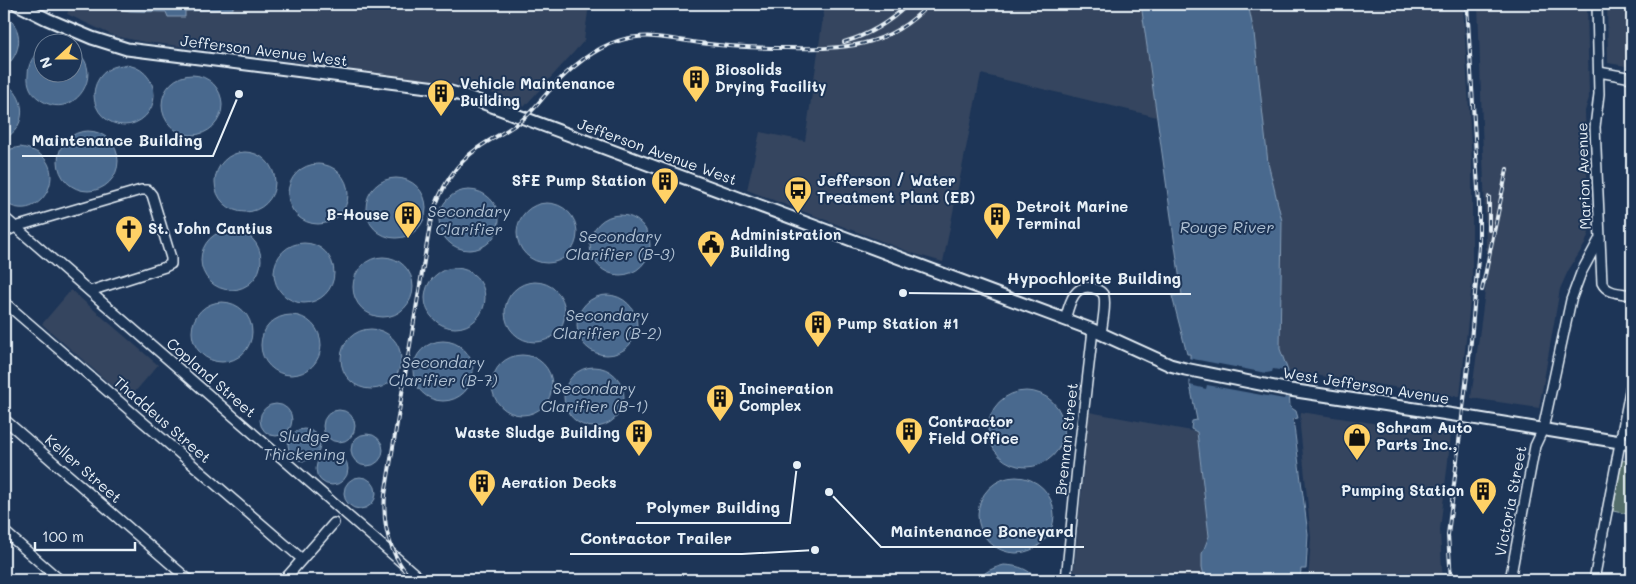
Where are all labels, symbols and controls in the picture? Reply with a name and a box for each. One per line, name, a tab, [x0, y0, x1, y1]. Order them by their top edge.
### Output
street label: Jefferson Avenue West	[179, 30, 349, 70]
north arrow	[32, 32, 82, 82]
text: N	[35, 54, 56, 71]
place label: Biosolids Drying Facility	[715, 59, 827, 96]
building icon: Biosolids Drying Facility	[681, 64, 711, 103]
place label: Vehicle Maintenance Building	[460, 73, 615, 110]
building icon: Vehicle Maintenance Building	[426, 78, 456, 117]
street label: Jefferson Avenue West	[575, 113, 740, 189]
street label: Marion Avenue	[1571, 122, 1595, 230]
callout: Maintenance Building	[22, 125, 213, 156]
text: Maintenance Building	[32, 129, 203, 150]
building icon: SFE Pump Station	[650, 166, 680, 205]
place label: SFE Pump Station	[512, 170, 646, 190]
place label: Jefferson / Water Treatment Plant (EB)	[817, 170, 975, 207]
bus stop icon: Jefferson / Water Treatment Plant (EB)	[783, 175, 813, 214]
place label: Detroit Marine Terminal	[1016, 196, 1128, 233]
building icon: B-House	[393, 200, 423, 239]
water label: Secondary Clarifier	[427, 200, 511, 239]
building icon: Detroit Marine Terminal	[982, 201, 1012, 240]
place label: B-House	[326, 204, 389, 224]
church icon: St. John Cantius	[114, 214, 144, 253]
water label: Rouge River	[1180, 216, 1274, 237]
place label: St. John Cantius	[148, 218, 273, 238]
place label: Administration Building	[730, 224, 841, 261]
water label: Secondary Clarifier (B-3)	[565, 225, 675, 264]
public building icon: Administration Building	[696, 229, 726, 268]
callout: Hypochlorite Building	[997, 263, 1191, 294]
text: Hypochlorite Building	[1007, 267, 1181, 288]
water label: Secondary Clarifier (B-2)	[553, 304, 662, 343]
building icon: Pump Station #1	[803, 309, 833, 348]
place label: Pump Station #1	[837, 313, 959, 333]
street label: Copland Street	[163, 333, 261, 422]
water label: Secondary Clarifier (B-7)	[389, 351, 498, 390]
street label: West Jefferson Avenue	[1281, 362, 1451, 408]
street label: Thaddeus Street	[110, 372, 215, 467]
water label: Secondary Clarifier (B-1)	[540, 377, 648, 416]
place label: Incineration Complex	[739, 378, 833, 415]
street label: Brennan Street	[1050, 382, 1082, 496]
building icon: Incineration Complex	[705, 383, 735, 422]
place label: Contractor Field Office	[928, 411, 1019, 448]
building icon: Contractor Field Office	[894, 416, 924, 455]
place label: Schram Auto Parts Inc.,	[1376, 417, 1472, 454]
building icon: Waste Sludge Building	[624, 418, 654, 457]
place label: Waste Sludge Building	[455, 422, 620, 442]
shop icon: Schram Auto Parts Inc.,	[1342, 422, 1372, 461]
water label: Sludge Thickening	[263, 425, 345, 464]
street label: Keller Street	[41, 429, 126, 507]
street label: Victoria Street	[1489, 444, 1531, 558]
building icon: Aeration Decks	[467, 468, 497, 507]
place label: Aeration Decks	[501, 472, 617, 492]
building icon: Pumping Station	[1468, 476, 1498, 515]
place label: Pumping Station	[1341, 480, 1464, 500]
callout: Polymer Building	[636, 492, 790, 523]
text: Polymer Building	[646, 496, 780, 517]
callout: Maintenance Boneyard	[881, 516, 1084, 547]
scale bar	[35, 519, 135, 551]
text: Maintenance Boneyard	[890, 520, 1074, 541]
callout: Contractor Trailer	[570, 523, 742, 554]
text: 100 m	[42, 526, 84, 546]
text: Contractor Trailer	[580, 527, 732, 548]

